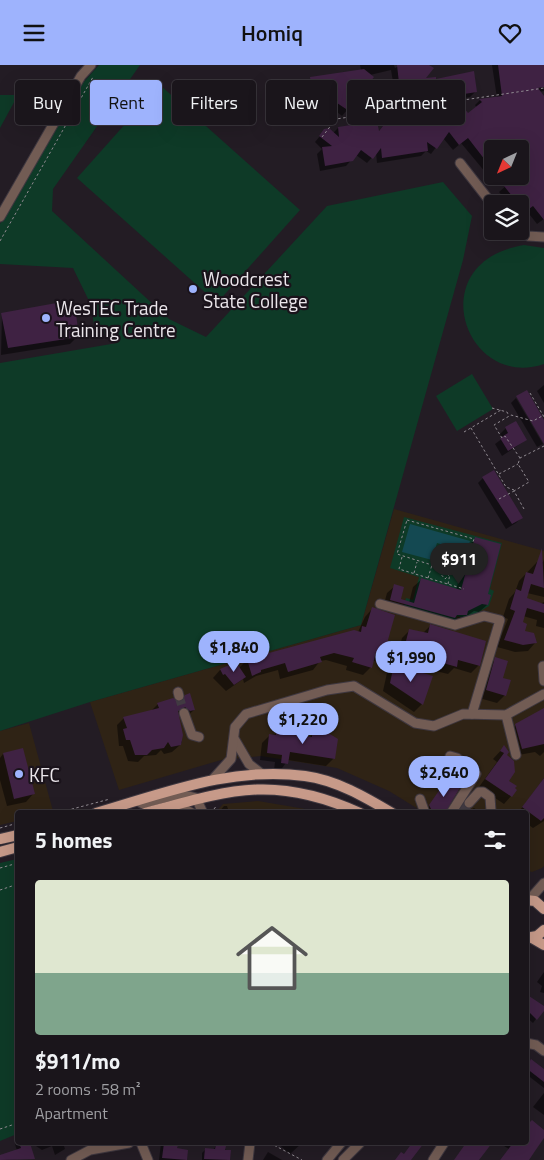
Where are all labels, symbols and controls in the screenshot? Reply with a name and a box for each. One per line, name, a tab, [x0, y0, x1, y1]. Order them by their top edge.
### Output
text: Homiq	[241, 16, 303, 50]
icon: menu	[20, 19, 48, 47]
icon: heart	[496, 19, 524, 47]
chip: Buy	[15, 80, 80, 125]
chip: Rent	[90, 80, 162, 125]
chip: Filters	[172, 80, 256, 125]
chip: New	[266, 80, 337, 125]
chip: Apartment	[347, 80, 465, 125]
north arrow	[484, 140, 529, 185]
map controls	[484, 140, 529, 240]
button: layers	[484, 195, 529, 240]
place label: Woodcrest State College	[203, 264, 308, 315]
marker: Woodcrest State College	[187, 283, 199, 295]
place label: WesTEC Trade Training Centre	[56, 293, 176, 344]
marker: WesTEC Trade Training Centre	[40, 312, 52, 324]
pin: $911	[429, 543, 489, 585]
text: $911	[441, 547, 477, 571]
pin: $1,840	[193, 631, 275, 673]
text: $1,840	[209, 635, 259, 659]
pin: $1,990	[370, 641, 452, 683]
text: $1,990	[386, 645, 436, 669]
pin: $1,220	[262, 703, 344, 745]
text: $1,220	[278, 707, 328, 731]
pin: $2,640	[403, 755, 485, 798]
place label: KFC	[29, 760, 60, 789]
text: $2,640	[419, 760, 469, 784]
marker: KFC	[13, 768, 25, 780]
text: 5 homes	[35, 824, 112, 856]
icon: filters	[481, 826, 509, 854]
icon: home	[227, 913, 317, 1003]
text: $911/mo	[35, 1045, 120, 1077]
text: 2 rooms · 58 m²	[35, 1077, 140, 1101]
text: Apartment	[35, 1101, 108, 1125]

